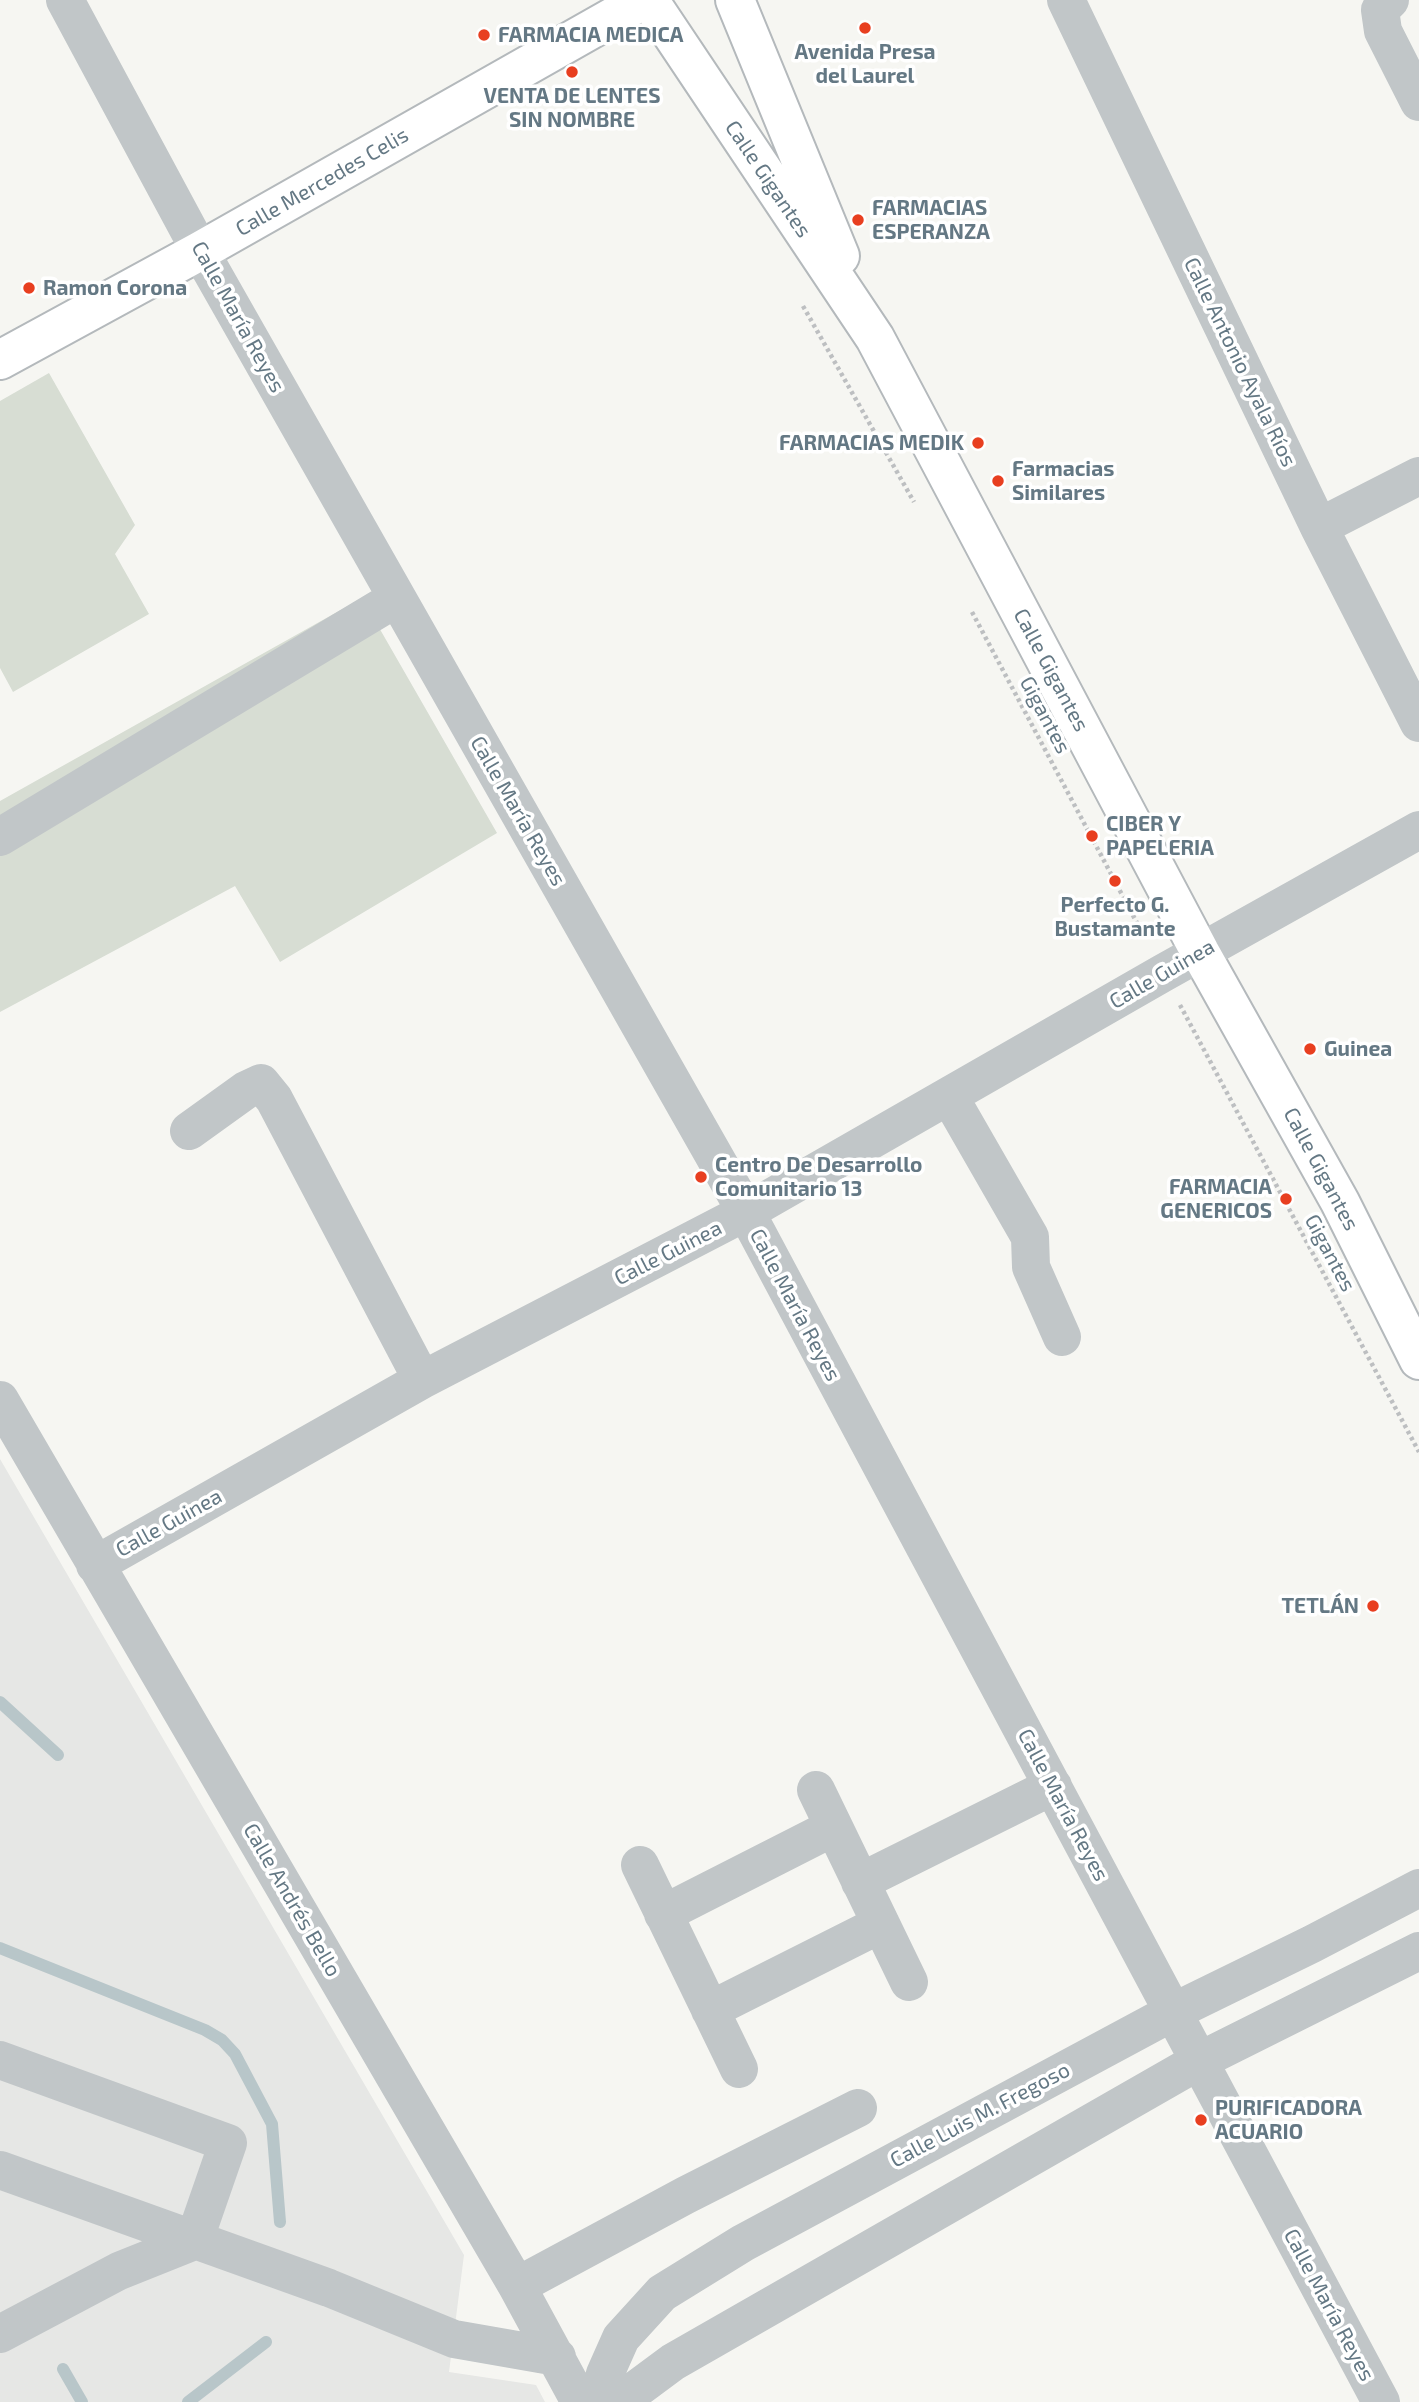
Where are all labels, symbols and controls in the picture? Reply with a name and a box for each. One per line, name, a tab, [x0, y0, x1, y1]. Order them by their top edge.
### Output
marker: Avenida Presa del Laurel	[857, 20, 873, 36]
place label: FARMACIA MEDICA	[498, 22, 683, 48]
marker: FARMACIA MEDICA	[476, 27, 492, 43]
place label: Avenida Presa del Laurel	[794, 39, 936, 89]
marker: VENTA DE LENTES SIN NOMBRE	[564, 64, 580, 80]
place label: VENTA DE LENTES SIN NOMBRE	[483, 83, 661, 133]
street label: Calle Gigantes	[720, 116, 816, 242]
street label: Calle Mercedes Celis	[231, 122, 413, 242]
place label: FARMACIAS ESPERANZA	[872, 195, 990, 245]
marker: FARMACIAS ESPERANZA	[850, 212, 866, 228]
street label: Calle María Reyes	[186, 237, 290, 397]
street label: Calle Antonio Ayala Ríos	[1178, 253, 1302, 471]
place label: Ramon Corona	[43, 275, 187, 301]
marker: Ramon Corona	[21, 280, 37, 296]
place label: FARMACIAS MEDIK	[779, 430, 964, 456]
marker: FARMACIAS MEDIK	[970, 435, 986, 451]
place label: Farmacias Similares	[1012, 456, 1114, 506]
marker: Farmacias Similares	[990, 473, 1006, 489]
street label: Calle Gigantes	[1008, 604, 1094, 736]
street label: Gigantes	[1014, 672, 1076, 758]
street label: Calle María Reyes	[465, 732, 571, 890]
place label: CIBER Y PAPELERIA	[1106, 811, 1214, 861]
marker: CIBER Y PAPELERIA	[1084, 828, 1100, 844]
marker: Perfecto G. Bustamante	[1107, 873, 1123, 889]
place label: Perfecto G. Bustamante	[1054, 892, 1176, 942]
street label: Calle Guinea	[1105, 934, 1219, 1014]
place label: Guinea	[1324, 1036, 1392, 1062]
marker: Guinea	[1302, 1041, 1318, 1057]
street label: Calle Gigantes	[1278, 1103, 1364, 1235]
place label: Centro De Desarrollo Comunitario 13	[715, 1152, 922, 1202]
marker: Centro De Desarrollo Comunitario 13	[693, 1169, 709, 1185]
place label: FARMACIA GENERICOS	[1160, 1174, 1272, 1224]
marker: FARMACIA GENERICOS	[1278, 1191, 1294, 1207]
street label: Gigantes	[1299, 1210, 1361, 1296]
street label: Calle Guinea	[610, 1215, 726, 1291]
street label: Calle María Reyes	[744, 1225, 846, 1385]
street label: Calle Guinea	[112, 1484, 226, 1562]
place label: TETLÁN	[1281, 1593, 1359, 1619]
marker: TETLÁN	[1365, 1598, 1381, 1614]
street label: Calle María Reyes	[1012, 1725, 1114, 1885]
street label: Calle Andrés Bello	[238, 1819, 346, 1981]
street label: Calle Luis M. Fregoso	[886, 2057, 1074, 2173]
place label: PURIFICADORA ACUARIO	[1215, 2095, 1362, 2145]
marker: PURIFICADORA ACUARIO	[1193, 2112, 1209, 2128]
street label: Calle María Reyes	[1278, 2225, 1380, 2385]

